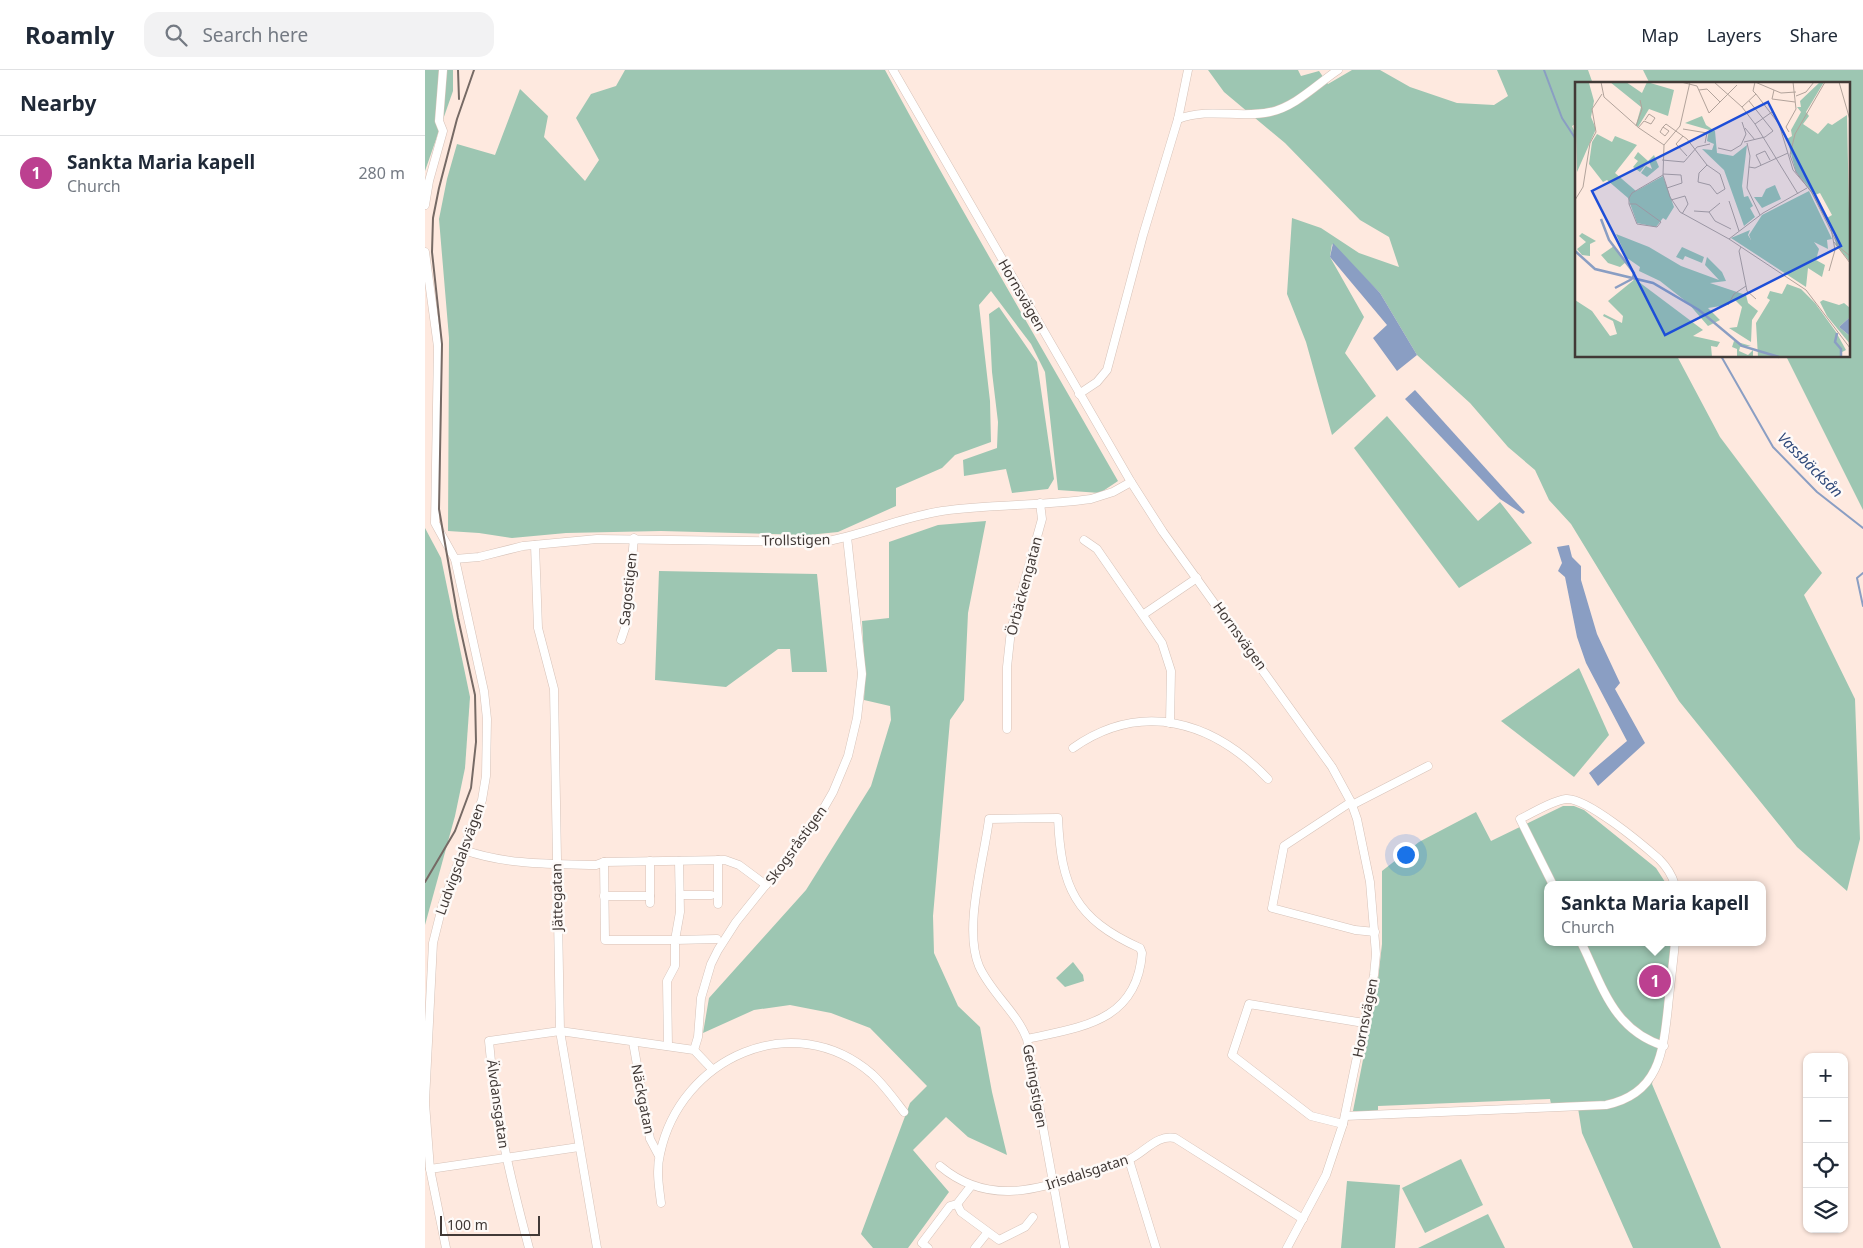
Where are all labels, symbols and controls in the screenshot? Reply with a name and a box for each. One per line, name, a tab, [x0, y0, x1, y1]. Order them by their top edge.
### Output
search box	[144, 12, 494, 57]
text: Roamly	[25, 18, 114, 51]
icon: search	[162, 21, 190, 49]
text: Search here	[202, 22, 308, 48]
text: Map	[1641, 23, 1679, 47]
text: Layers	[1707, 23, 1762, 47]
text: Share	[1790, 23, 1838, 47]
inset map	[1575, 82, 1851, 358]
text: Nearby	[20, 89, 96, 117]
text: Sankta Maria kapell	[67, 149, 255, 175]
text: 1	[31, 162, 41, 184]
text: 280 m	[358, 162, 405, 184]
text: Church	[67, 175, 121, 197]
street label: Hornsvägen	[994, 255, 1051, 334]
water label: Vassbäcksån	[1774, 427, 1848, 501]
street label: Trollstigen	[761, 529, 831, 550]
street label: Örbäckengatan	[1001, 534, 1046, 638]
street label: Sagostigen	[614, 552, 641, 626]
street label: Hornsvägen	[1209, 598, 1272, 674]
street label: Ludvigsdalsvägen	[431, 800, 489, 917]
street label: Skogsråstigen	[761, 802, 831, 888]
your location	[1393, 842, 1419, 868]
street label: Jättegatan	[546, 863, 567, 933]
popup	[1544, 881, 1766, 946]
text: Sankta Maria kapell	[1561, 890, 1749, 916]
text: Church	[1561, 916, 1615, 938]
pin: 1	[1639, 962, 1671, 1000]
street label: Hornsvägen	[1348, 977, 1381, 1059]
street label: Getingstigen	[1019, 1043, 1052, 1129]
map controls	[1803, 1053, 1848, 1233]
button: +	[1803, 1053, 1848, 1098]
street label: Älvdansgatan	[483, 1058, 514, 1150]
street label: Näckgatan	[627, 1062, 660, 1135]
button: −	[1803, 1098, 1848, 1143]
button: locate	[1803, 1143, 1848, 1188]
street label: Irisdalsgatan	[1043, 1149, 1131, 1194]
button: layers	[1803, 1188, 1848, 1233]
scale bar	[440, 1213, 540, 1236]
text: 100 m	[447, 1215, 488, 1234]

